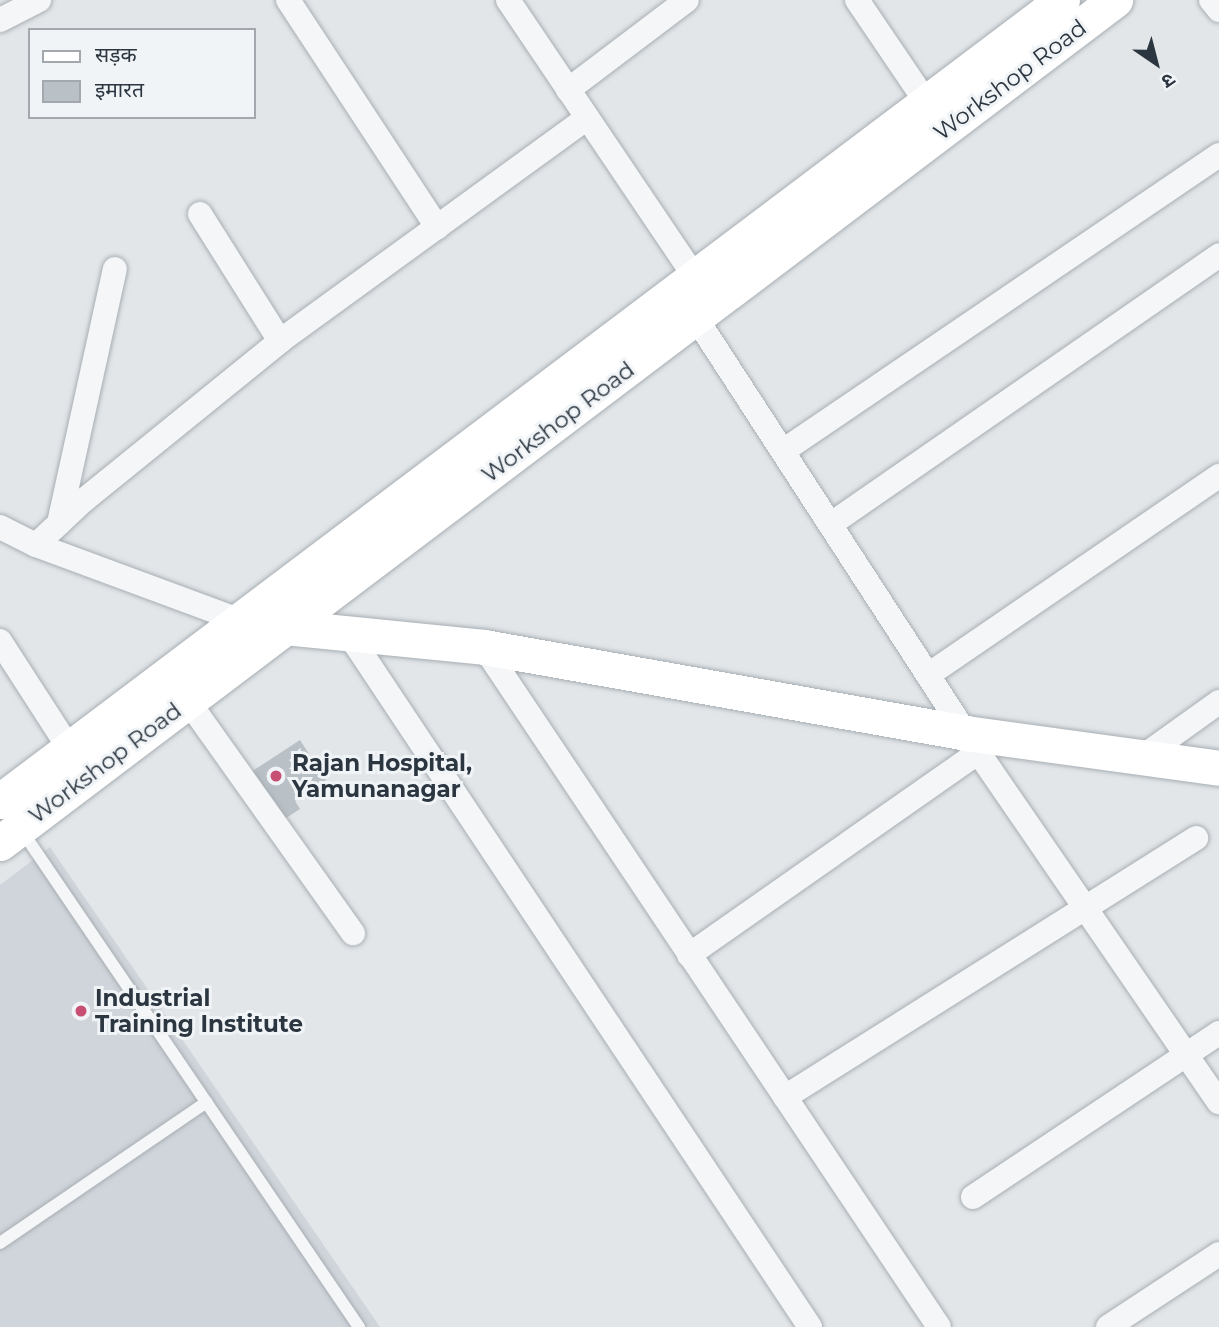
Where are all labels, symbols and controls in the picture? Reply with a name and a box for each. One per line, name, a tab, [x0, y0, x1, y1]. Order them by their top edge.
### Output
street label: Workshop Road	[928, 14, 1092, 146]
legend	[28, 28, 256, 119]
north arrow	[1121, 28, 1191, 98]
text: सड़क	[95, 42, 137, 67]
text: उ	[1157, 68, 1179, 93]
text: इमारत	[95, 77, 144, 102]
street label: Workshop Road	[476, 356, 640, 488]
street label: Workshop Road	[23, 697, 187, 829]
place label: Rajan Hospital, Yamunanagar	[292, 749, 472, 803]
marker: Rajan Hospital, Yamunanagar	[266, 766, 286, 786]
place label: Industrial Training Institute	[95, 984, 303, 1038]
marker: Industrial Training Institute	[73, 1003, 89, 1019]

